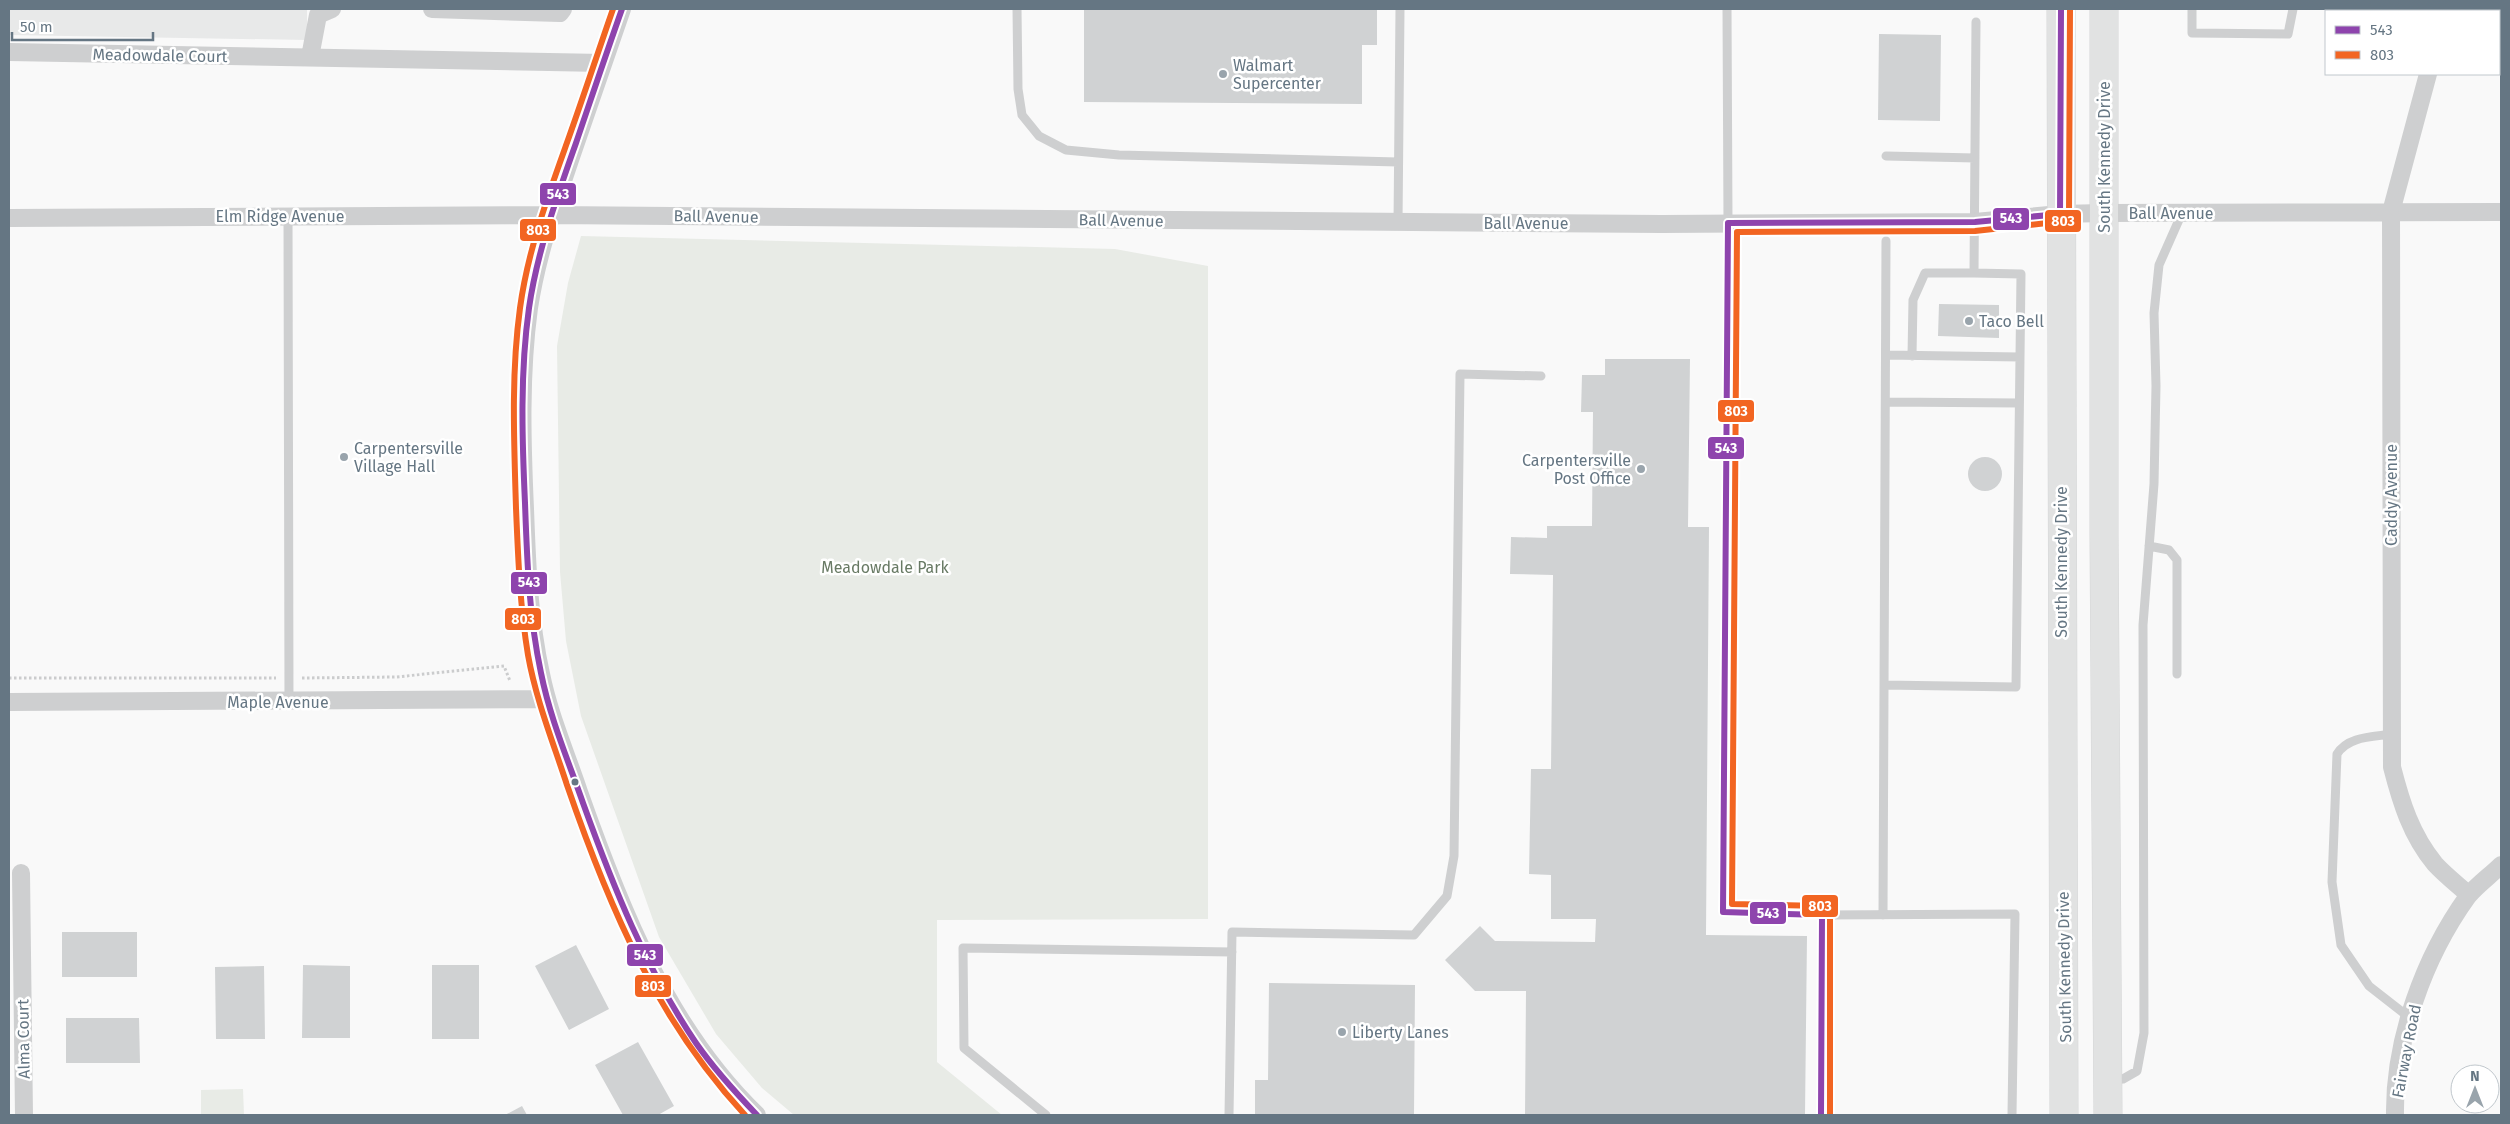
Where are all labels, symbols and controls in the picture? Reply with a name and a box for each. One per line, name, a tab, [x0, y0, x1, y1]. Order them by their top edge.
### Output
scale bar	[12, 10, 154, 42]
legend	[2325, 10, 2500, 75]
text: 50 m	[20, 18, 53, 36]
text: 543	[2370, 21, 2393, 39]
street label: Meadowdale Court	[92, 45, 228, 66]
text: 803	[2370, 46, 2394, 64]
place label: Walmart Supercenter	[1233, 56, 1322, 93]
marker: Walmart Supercenter	[1217, 68, 1229, 80]
street label: South Kennedy Drive	[2095, 81, 2114, 233]
line badge: 543	[539, 182, 577, 206]
text: 543	[547, 186, 569, 203]
street label: Ball Avenue	[2129, 204, 2214, 223]
street label: Ball Avenue	[673, 206, 759, 227]
street label: Elm Ridge Avenue	[216, 207, 344, 226]
line badge: 543	[1992, 207, 2030, 231]
line badge: 803	[2044, 209, 2082, 233]
street label: Ball Avenue	[1078, 210, 1164, 231]
text: 543	[2000, 210, 2022, 227]
text: 803	[2051, 213, 2075, 230]
street label: Ball Avenue	[1484, 214, 1569, 233]
line badge: 803	[519, 218, 557, 242]
text: 803	[526, 222, 550, 239]
place label: Taco Bell	[1979, 312, 2044, 331]
marker: Taco Bell	[1963, 315, 1975, 327]
line badge: 803	[1717, 399, 1755, 423]
text: 803	[1724, 403, 1748, 420]
line badge: 543	[1707, 436, 1745, 460]
place label: Carpentersville Village Hall	[354, 439, 463, 476]
text: 543	[1715, 440, 1737, 457]
street label: Caddy Avenue	[2382, 444, 2401, 546]
marker: Carpentersville Village Hall	[338, 451, 350, 463]
place label: Carpentersville Post Office	[1522, 451, 1631, 488]
marker: Carpentersville Post Office	[1635, 463, 1647, 475]
street label: South Kennedy Drive	[2052, 486, 2071, 638]
park label: Meadowdale Park	[821, 558, 949, 577]
line badge: 543	[510, 571, 548, 595]
text: 543	[518, 574, 540, 591]
line badge: 803	[504, 607, 542, 631]
text: 803	[511, 611, 535, 628]
street label: Maple Avenue	[227, 693, 329, 712]
unlabelled marker	[570, 777, 580, 787]
street label: South Kennedy Drive	[2054, 891, 2075, 1043]
line badge: 803	[1801, 894, 1839, 918]
text: 803	[1808, 898, 1832, 915]
line badge: 543	[1749, 901, 1787, 925]
text: 543	[1757, 905, 1779, 922]
line badge: 543	[626, 943, 664, 967]
text: 543	[634, 947, 656, 964]
line badge: 803	[634, 974, 672, 998]
text: 803	[641, 978, 665, 995]
street label: Alma Court	[13, 999, 34, 1079]
street label: Fairway Road	[2388, 1003, 2425, 1100]
place label: Liberty Lanes	[1352, 1023, 1449, 1042]
marker: Liberty Lanes	[1336, 1026, 1348, 1038]
north arrow	[2450, 1064, 2500, 1114]
text: N	[2470, 1068, 2480, 1085]

